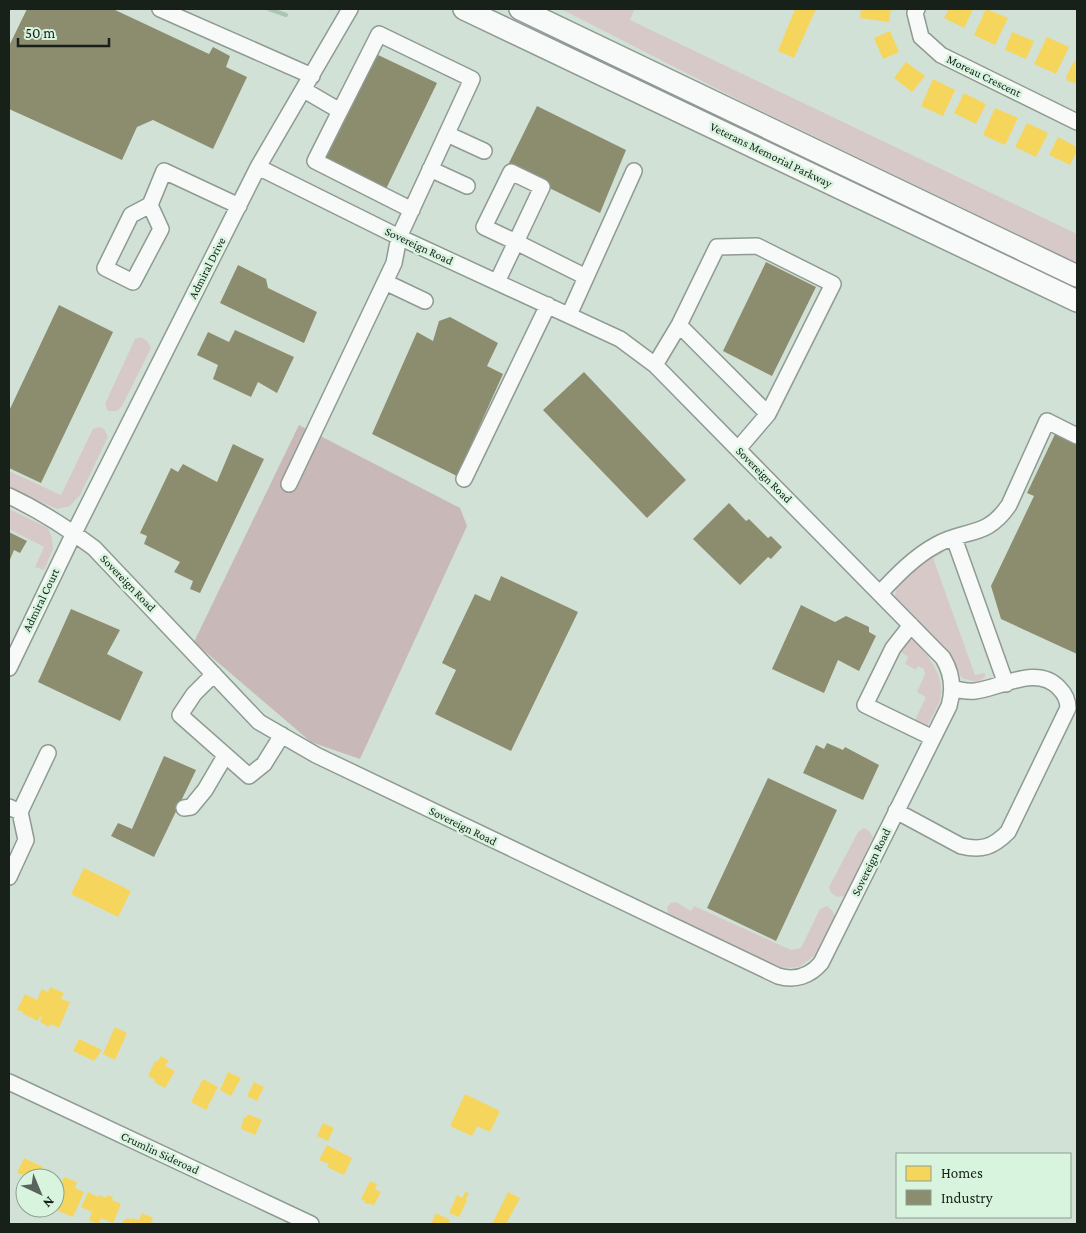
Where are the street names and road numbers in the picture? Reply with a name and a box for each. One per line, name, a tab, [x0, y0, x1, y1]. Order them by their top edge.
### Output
street label: Moreau Crescent	[945, 52, 1024, 101]
street label: Veterans Memorial Parkway	[708, 119, 835, 191]
street label: Sovereign Road	[383, 224, 456, 268]
street label: Admiral Drive	[186, 235, 228, 301]
street label: Sovereign Road	[733, 444, 795, 506]
street label: Sovereign Road	[97, 552, 159, 615]
street label: Admiral Court	[20, 565, 63, 634]
street label: Sovereign Road	[427, 804, 500, 849]
street label: Sovereign Road	[849, 825, 894, 898]
street label: Crumlin Sideroad	[119, 1129, 202, 1177]

